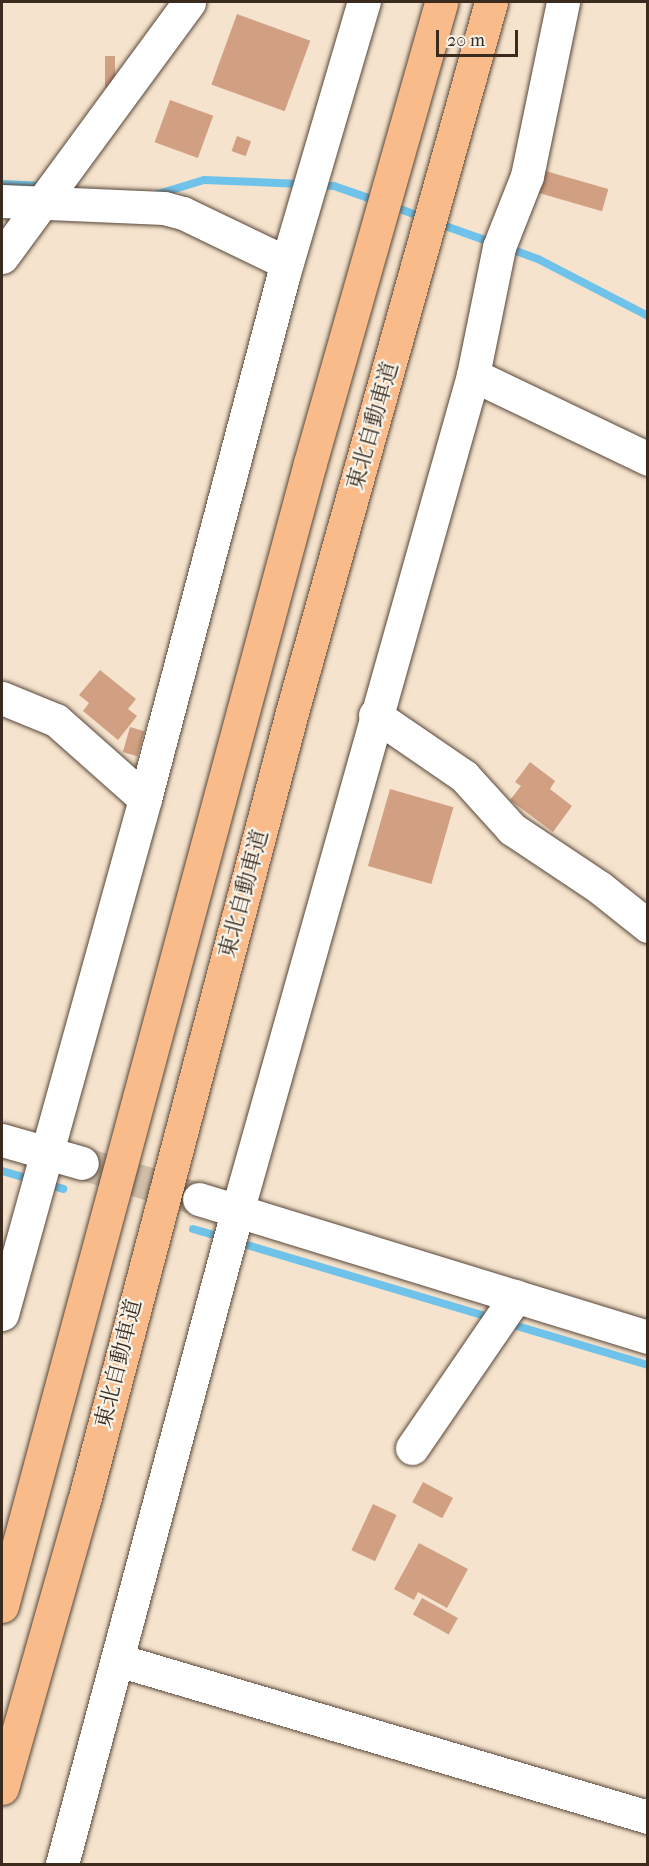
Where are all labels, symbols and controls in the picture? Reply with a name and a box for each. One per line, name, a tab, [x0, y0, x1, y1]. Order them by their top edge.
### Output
scale bar	[439, 18, 522, 56]
text: 20 m	[447, 30, 485, 51]
street label: 東北自動車道	[342, 359, 404, 493]
street label: 東北自動車道	[214, 827, 274, 961]
street label: 東北自動車道	[90, 1297, 148, 1431]

